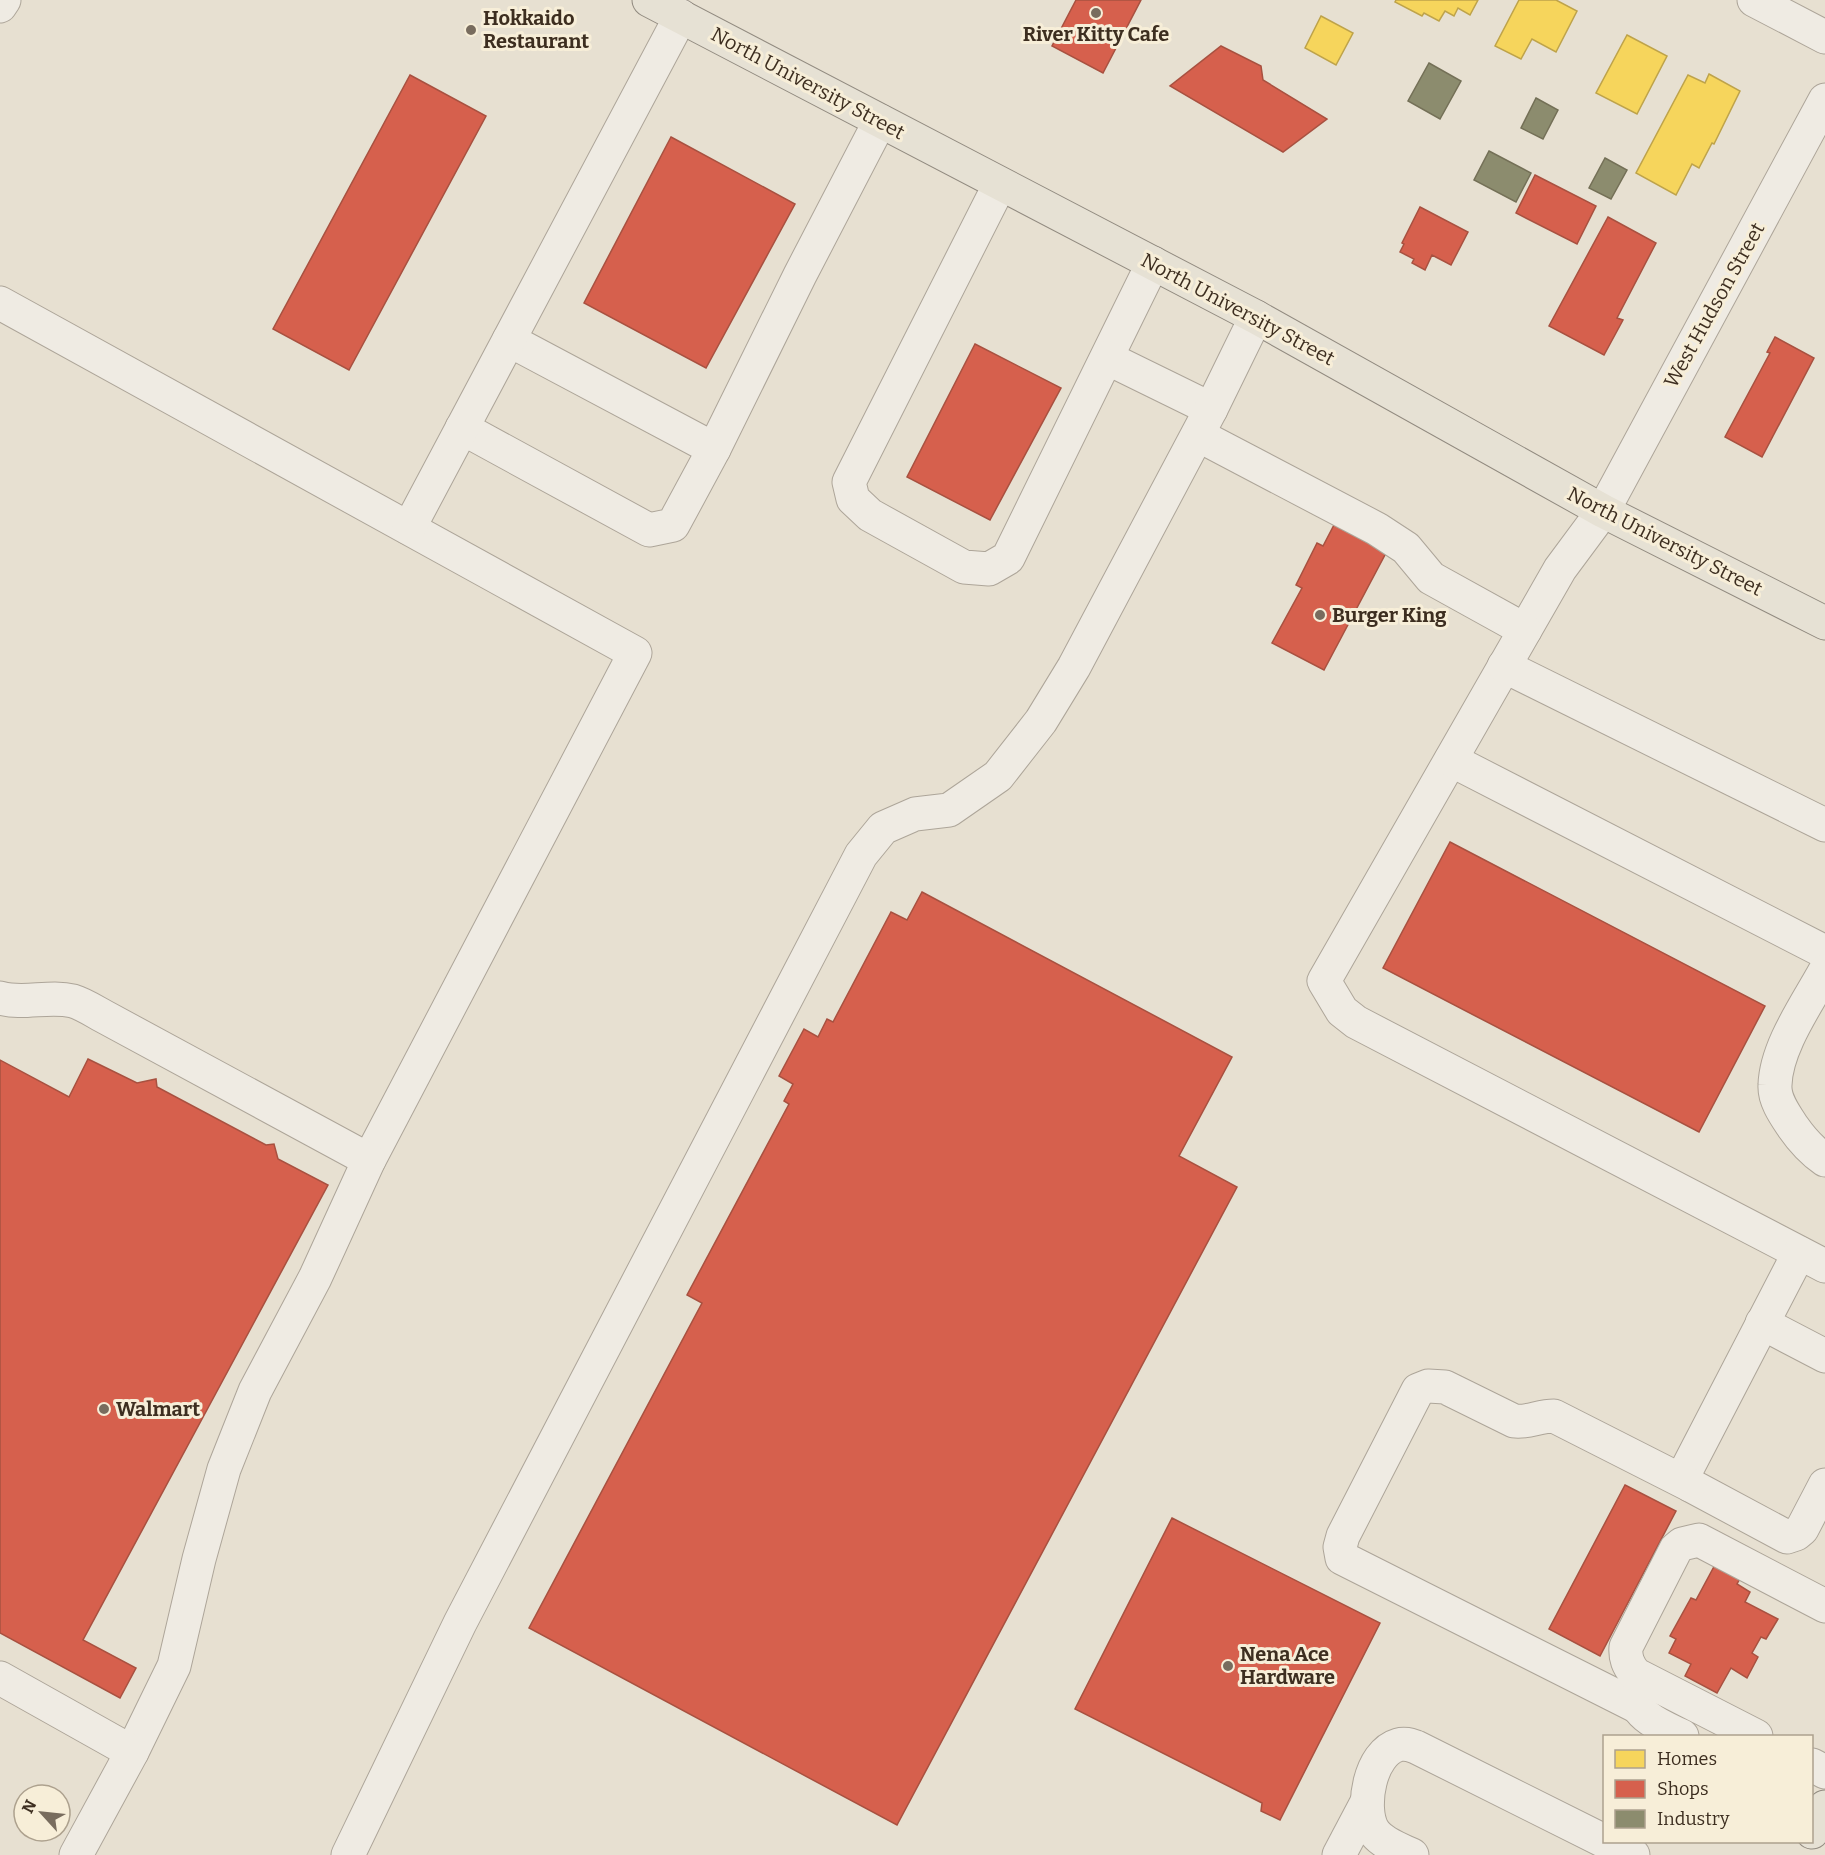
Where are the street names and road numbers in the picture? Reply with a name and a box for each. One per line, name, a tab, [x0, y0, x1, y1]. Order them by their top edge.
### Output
street label: North University Street	[707, 22, 909, 144]
street label: West Hudson Street	[1659, 218, 1769, 392]
street label: North University Street	[1137, 248, 1339, 370]
street label: North University Street	[1563, 481, 1767, 601]

